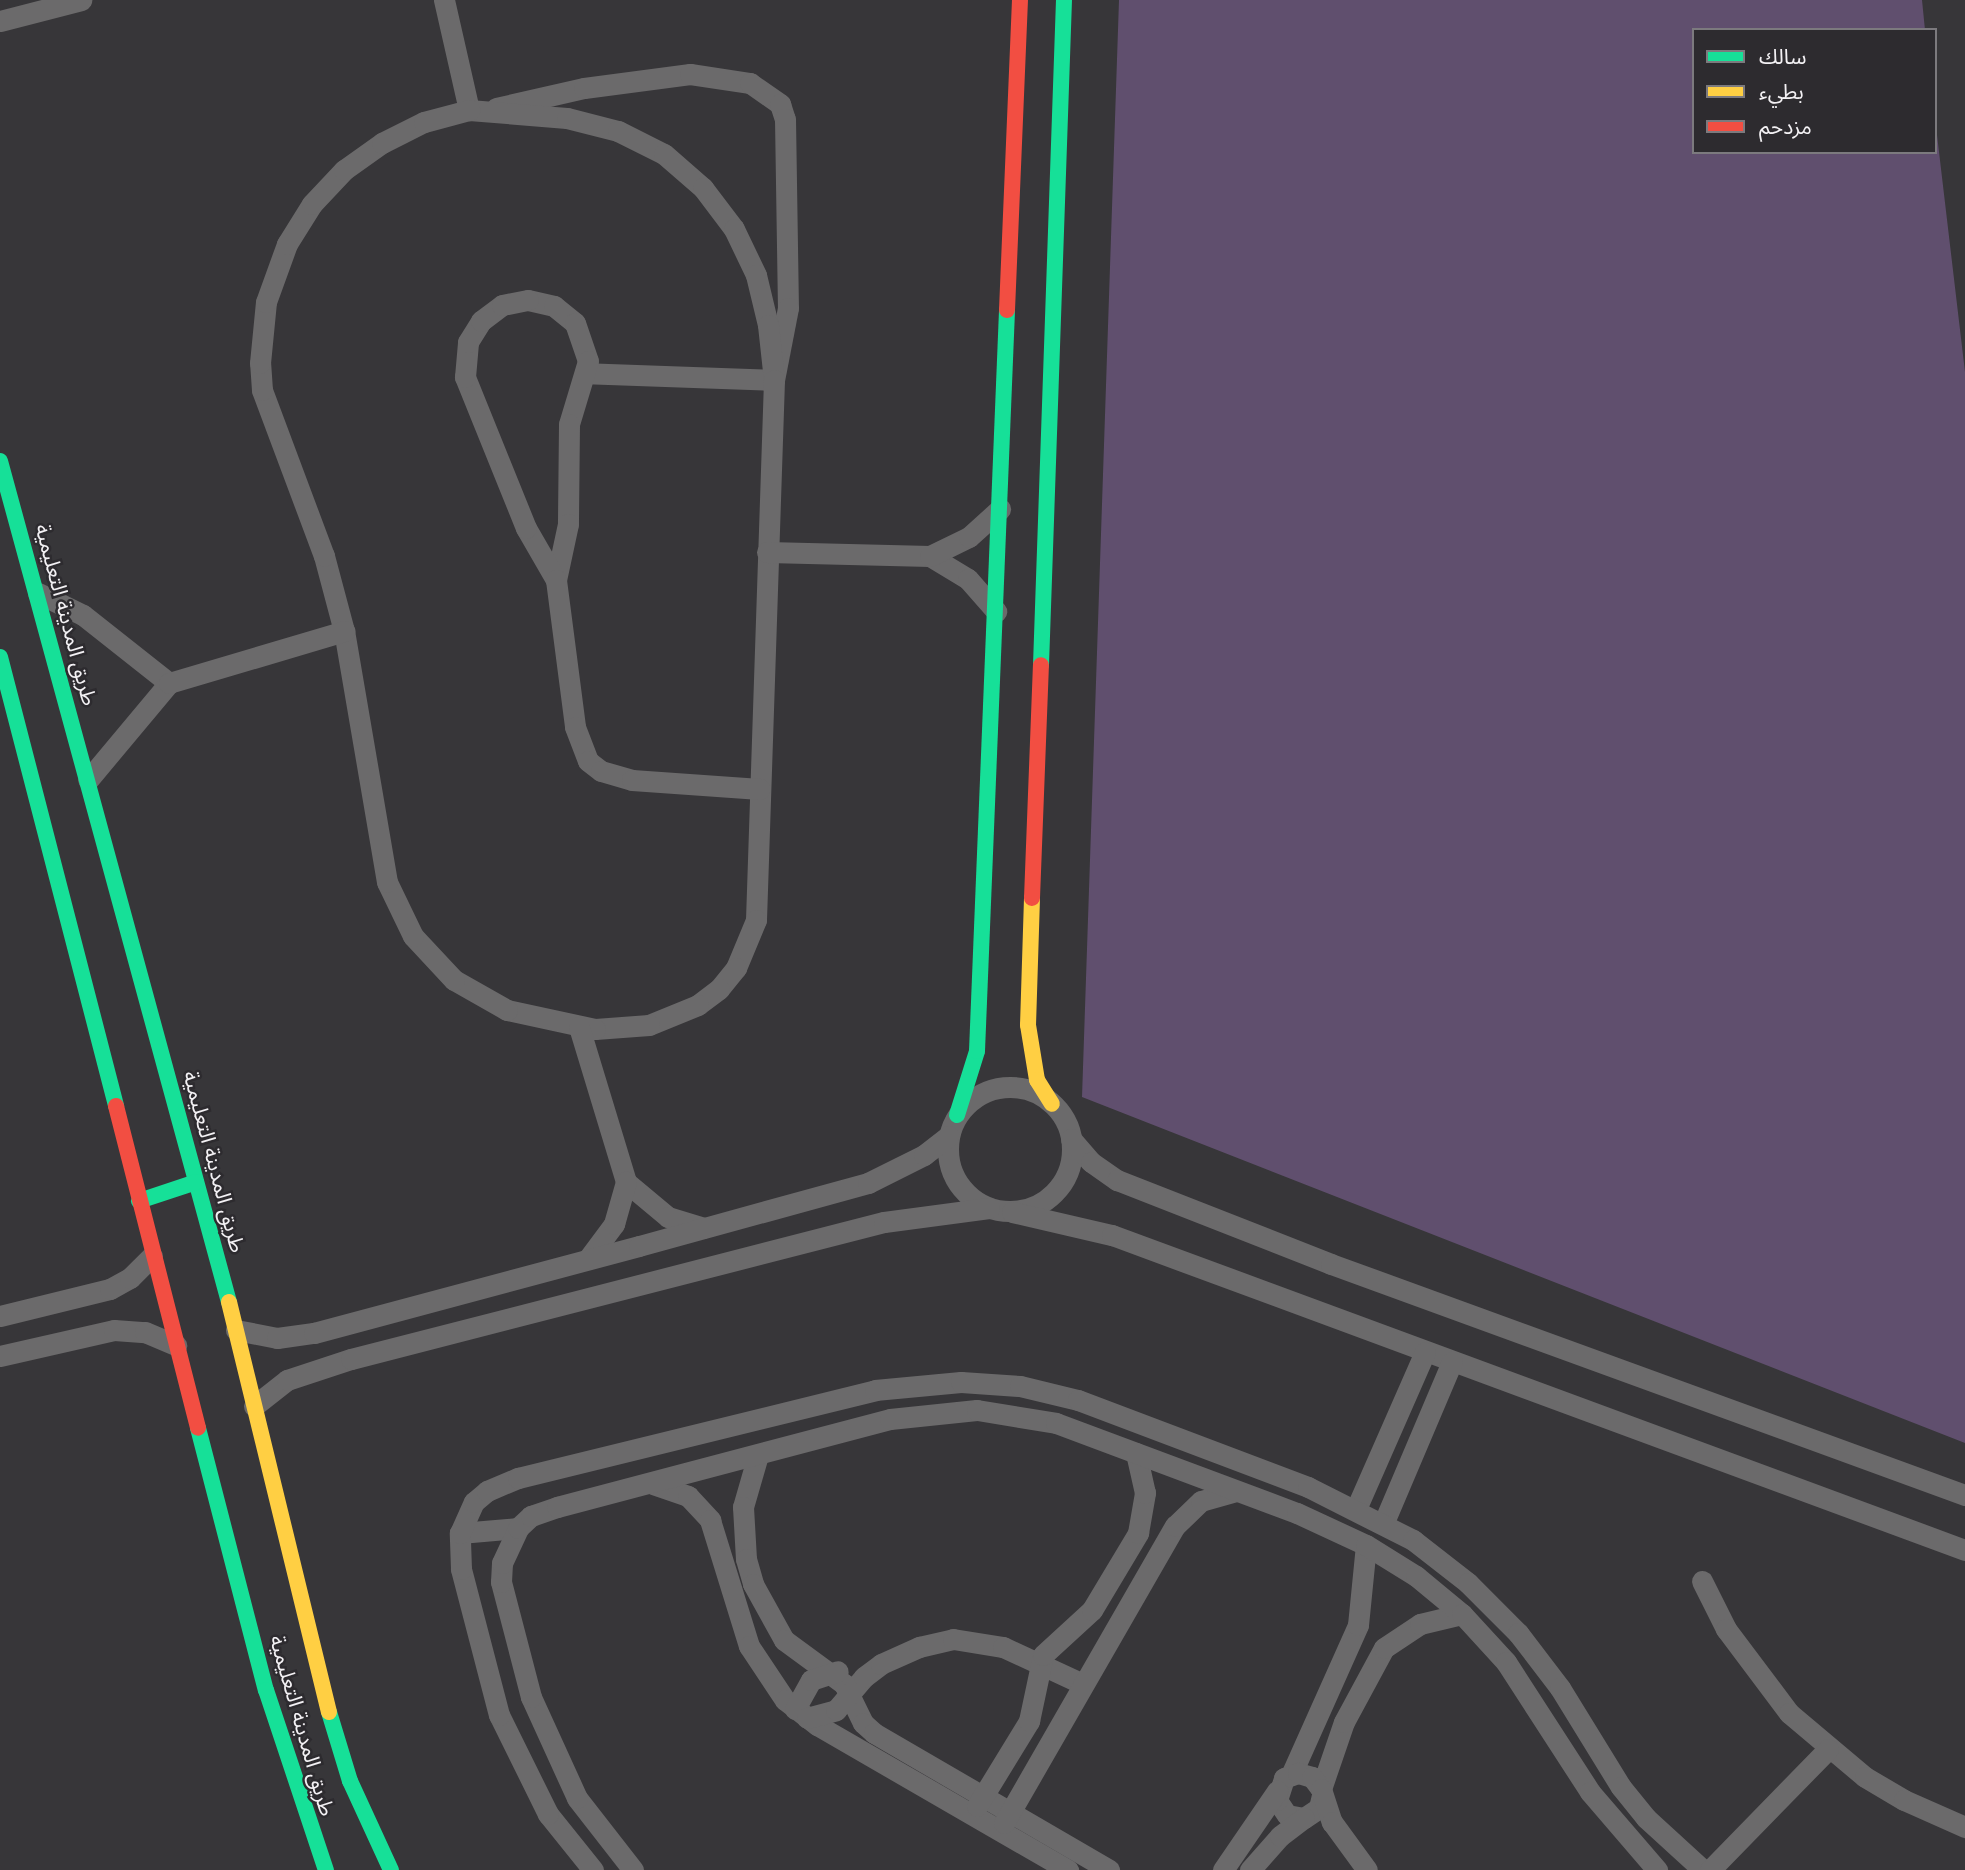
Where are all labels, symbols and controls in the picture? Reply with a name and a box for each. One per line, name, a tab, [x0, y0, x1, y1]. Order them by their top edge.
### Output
legend	[1692, 28, 1937, 154]
text: سالك	[1759, 45, 1806, 70]
text: بطيء	[1759, 80, 1804, 105]
text: مزدحم	[1759, 115, 1812, 140]
street label: طريق المدينة التعليمية	[29, 521, 101, 709]
street label: طريق المدينة التعليمية	[177, 1068, 249, 1256]
street label: طريق المدينة التعليمية	[263, 1633, 339, 1819]

